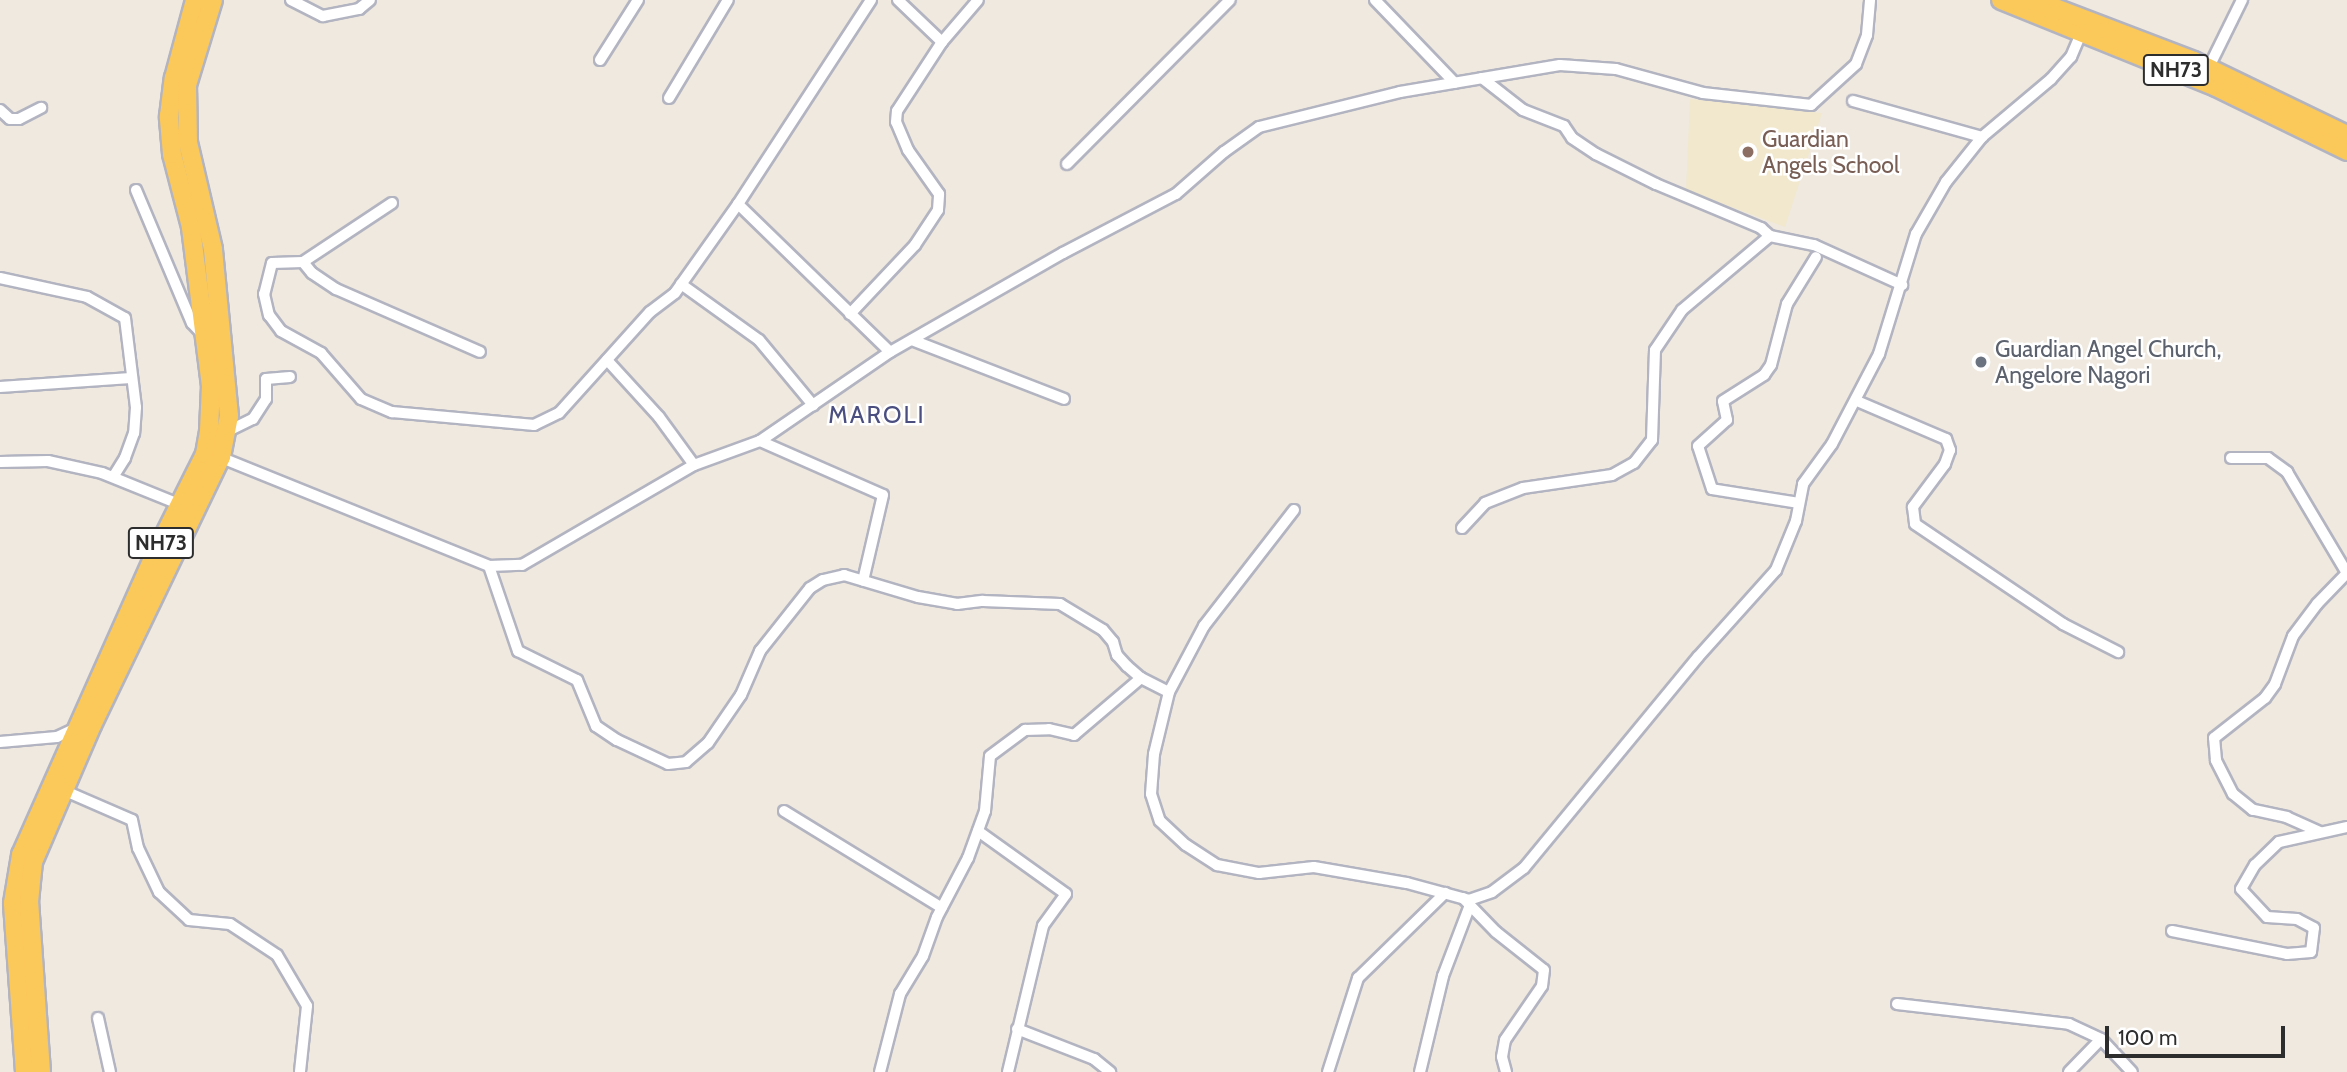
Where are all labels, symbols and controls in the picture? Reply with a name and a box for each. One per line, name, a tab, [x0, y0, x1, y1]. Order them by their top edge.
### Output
road number: NH73	[2143, 52, 2209, 88]
place label: Guardian Angels School	[1762, 125, 1899, 179]
marker: Guardian Angels School	[1740, 144, 1756, 160]
place label: Guardian Angel Church, Angelore Nagori	[1995, 335, 2221, 389]
marker: Guardian Angel Church, Angelore Nagori	[1973, 354, 1989, 370]
district label: MAROLI	[829, 401, 925, 429]
road number: NH73	[128, 526, 194, 560]
scale bar	[2109, 1012, 2289, 1056]
text: 100 m	[2118, 1025, 2177, 1050]

